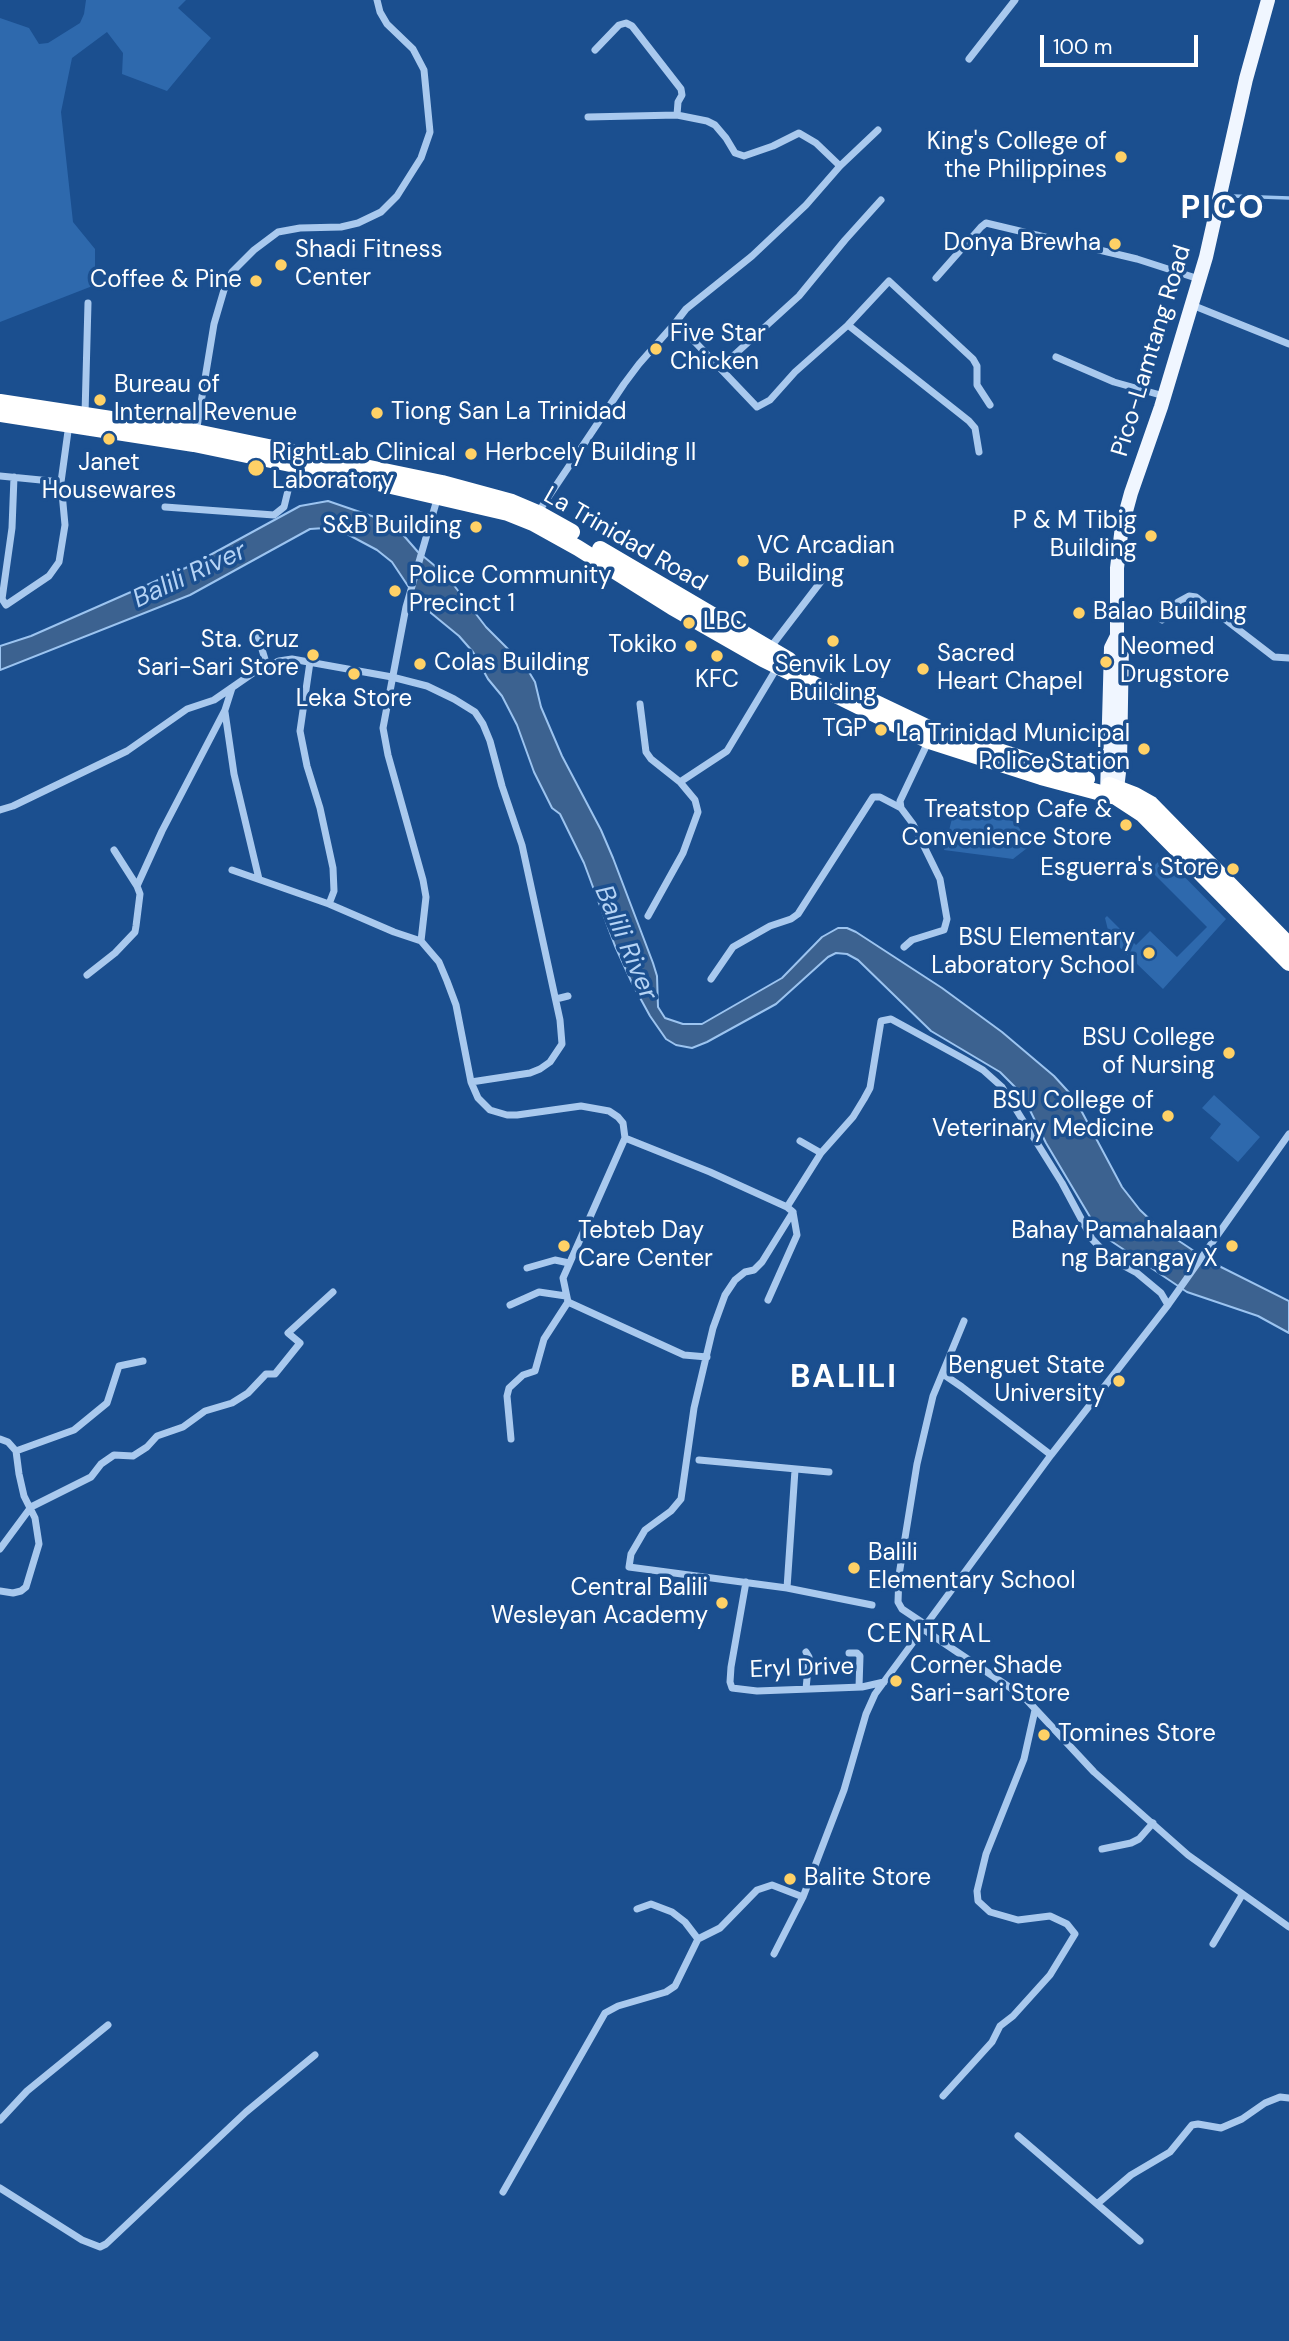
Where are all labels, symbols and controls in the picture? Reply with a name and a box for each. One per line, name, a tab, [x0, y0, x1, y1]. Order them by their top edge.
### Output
scale bar	[1044, 21, 1202, 65]
text: 100 m	[1053, 33, 1113, 61]
place label: King's College of the Philippines	[927, 129, 1107, 185]
marker: King's College of the Philippines	[1113, 149, 1129, 165]
district label: PICO	[1181, 191, 1265, 229]
place label: Donya Brewha	[944, 230, 1101, 258]
marker: Donya Brewha	[1107, 236, 1123, 252]
place label: Shadi Fitness Center	[295, 237, 442, 293]
street label: Pico-Lamtang Road	[1106, 242, 1198, 460]
marker: Shadi Fitness Center	[273, 257, 289, 273]
place label: Coffee & Pine	[90, 267, 242, 295]
marker: Coffee & Pine	[248, 273, 264, 289]
place label: Five Star Chicken	[670, 321, 766, 377]
marker: Five Star Chicken	[648, 341, 664, 357]
place label: Bureau of Internal Revenue	[114, 372, 297, 428]
marker: Bureau of Internal Revenue	[92, 392, 108, 408]
place label: Tiong San La Trinidad	[391, 399, 627, 427]
marker: Tiong San La Trinidad	[369, 405, 385, 421]
marker: Janet Housewares	[101, 431, 117, 447]
place label: RightLab Clinical Laboratory	[272, 440, 456, 496]
place label: Herbcely Building II	[485, 440, 696, 468]
marker: Herbcely Building II	[463, 446, 479, 462]
place label: Janet Housewares	[42, 450, 176, 506]
marker: RightLab Clinical Laboratory	[246, 458, 266, 478]
street label: La Trinidad Road	[538, 482, 712, 598]
place label: P & M Tibig Building	[1013, 508, 1137, 564]
place label: S&B Building	[322, 513, 462, 541]
marker: S&B Building	[468, 519, 484, 535]
marker: P & M Tibig Building	[1143, 528, 1159, 544]
place label: VC Arcadian Building	[757, 533, 895, 589]
water label: Balili River	[128, 536, 252, 616]
marker: VC Arcadian Building	[735, 553, 751, 569]
place label: Police Community Precinct 1	[409, 563, 612, 619]
marker: Police Community Precinct 1	[387, 583, 403, 599]
place label: Balao Building	[1093, 599, 1247, 627]
marker: Balao Building	[1071, 605, 1087, 621]
place label: LBC	[703, 609, 747, 637]
marker: LBC	[681, 615, 697, 631]
place label: Sta. Cruz Sari-Sari Store	[137, 627, 299, 683]
place label: Tokiko	[608, 632, 677, 660]
marker: Senvik Loy Building	[825, 633, 841, 649]
place label: Neomed Drugstore	[1120, 634, 1229, 690]
marker: Tokiko	[683, 638, 699, 654]
place label: Sacred Heart Chapel	[937, 641, 1083, 697]
marker: Sta. Cruz Sari-Sari Store	[305, 647, 321, 663]
marker: KFC	[709, 648, 725, 664]
place label: Colas Building	[434, 650, 590, 678]
place label: Senvik Loy Building	[775, 652, 891, 708]
marker: Neomed Drugstore	[1098, 654, 1114, 670]
marker: Colas Building	[412, 656, 428, 672]
marker: Sacred Heart Chapel	[915, 661, 931, 677]
marker: Leka Store	[346, 666, 362, 682]
place label: KFC	[695, 667, 739, 695]
place label: Leka Store	[296, 686, 412, 714]
place label: TGP	[822, 716, 867, 744]
place label: La Trinidad Municipal Police Station	[896, 721, 1130, 777]
marker: TGP	[873, 722, 889, 738]
marker: La Trinidad Municipal Police Station	[1136, 741, 1152, 757]
place label: Treatstop Cafe & Convenience Store	[901, 797, 1112, 853]
marker: Treatstop Cafe & Convenience Store	[1118, 817, 1134, 833]
place label: Esguerra's Store	[1040, 855, 1219, 883]
marker: Esguerra's Store	[1225, 861, 1241, 877]
water label: Balili River	[587, 881, 663, 1005]
place label: BSU Elementary Laboratory School	[931, 925, 1135, 981]
marker: BSU Elementary Laboratory School	[1141, 945, 1157, 961]
place label: BSU College of Nursing	[1082, 1025, 1215, 1081]
marker: BSU College of Nursing	[1221, 1045, 1237, 1061]
place label: BSU College of Veterinary Medicine	[932, 1088, 1154, 1144]
marker: BSU College of Veterinary Medicine	[1160, 1108, 1176, 1124]
place label: Tebteb Day Care Center	[578, 1218, 713, 1274]
place label: Bahay Pamahalaan ng Barangay X	[1011, 1218, 1218, 1274]
marker: Tebteb Day Care Center	[556, 1238, 572, 1254]
marker: Bahay Pamahalaan ng Barangay X	[1224, 1238, 1240, 1254]
place label: Benguet State University	[948, 1353, 1105, 1409]
district label: BALILI	[791, 1360, 897, 1398]
marker: Benguet State University	[1111, 1373, 1127, 1389]
place label: Balili Elementary School	[868, 1540, 1076, 1596]
marker: Balili Elementary School	[846, 1560, 862, 1576]
place label: Central Balili Wesleyan Academy	[491, 1575, 708, 1631]
marker: Central Balili Wesleyan Academy	[714, 1595, 730, 1611]
district label: CENTRAL	[868, 1619, 992, 1651]
street label: Eryl Drive	[749, 1653, 855, 1685]
place label: Corner Shade Sari-sari Store	[910, 1653, 1070, 1709]
marker: Corner Shade Sari-sari Store	[888, 1673, 904, 1689]
place label: Tomines Store	[1058, 1721, 1216, 1749]
marker: Tomines Store	[1036, 1727, 1052, 1743]
place label: Balite Store	[804, 1865, 931, 1893]
marker: Balite Store	[782, 1871, 798, 1887]

